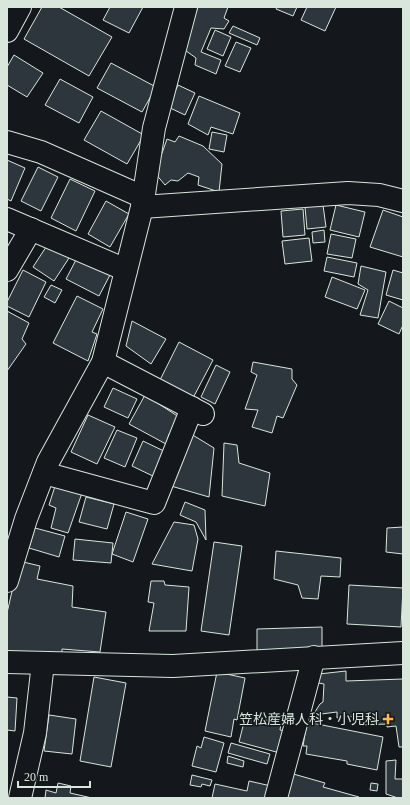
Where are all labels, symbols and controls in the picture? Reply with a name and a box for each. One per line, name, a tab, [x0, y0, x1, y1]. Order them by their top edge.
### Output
place label: 笠松産婦人科・小児科	[239, 712, 379, 727]
marker: 笠松産婦人科・小児科	[382, 713, 394, 725]
scale bar	[18, 763, 90, 789]
text: 20 m	[24, 770, 49, 784]

